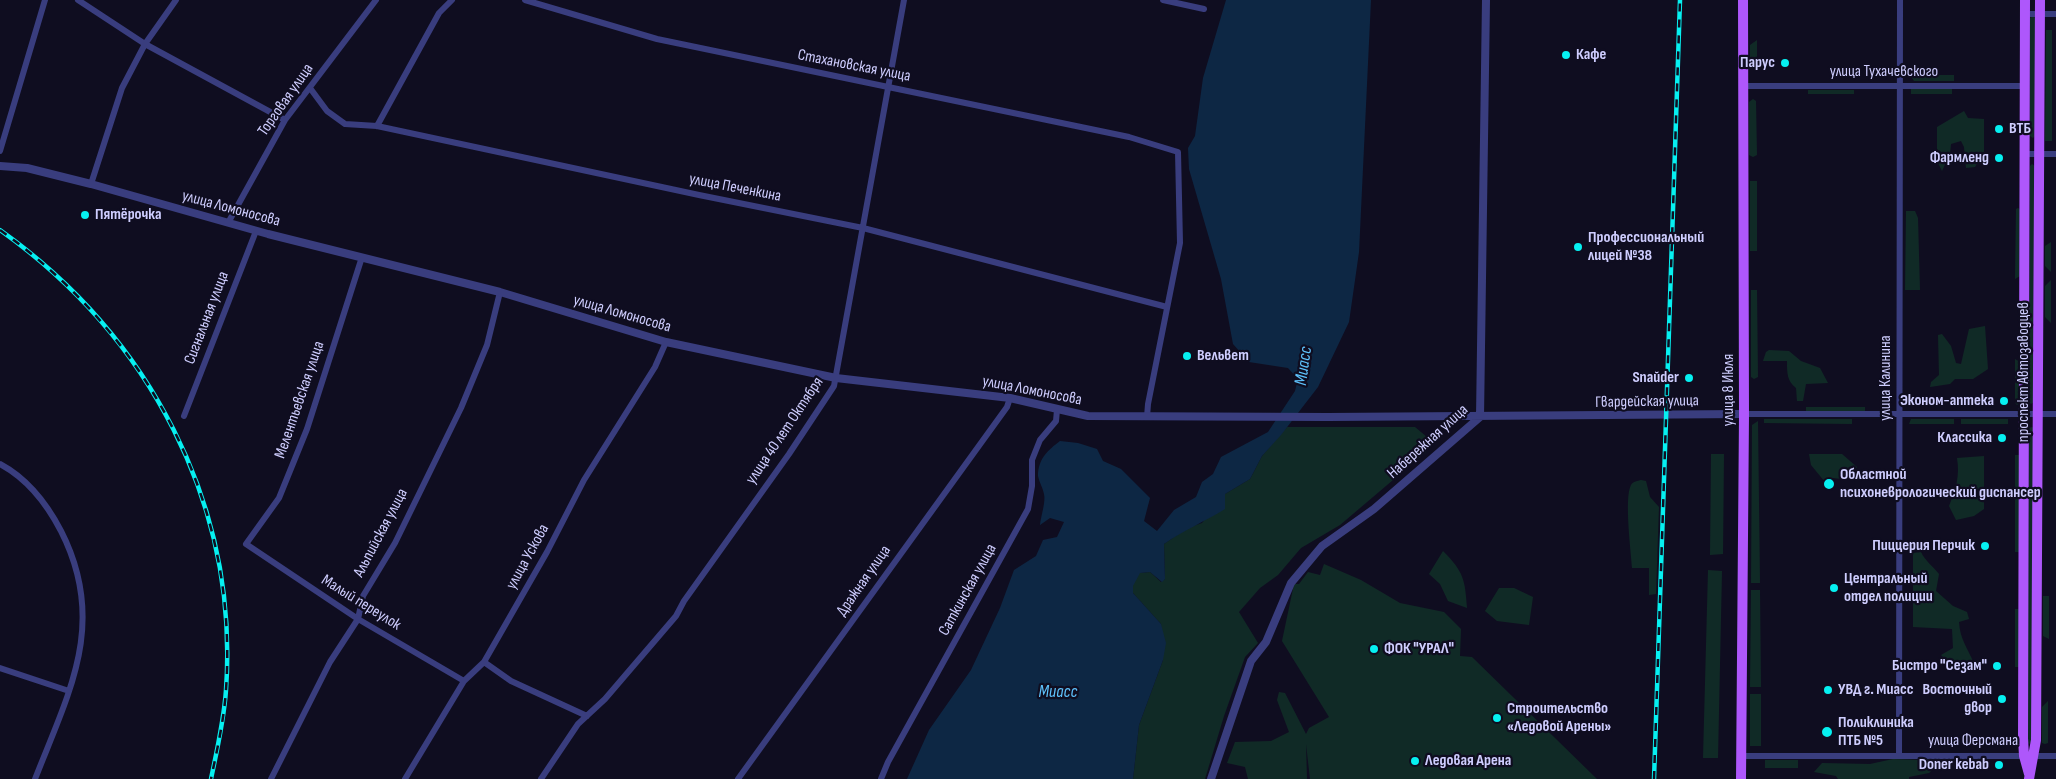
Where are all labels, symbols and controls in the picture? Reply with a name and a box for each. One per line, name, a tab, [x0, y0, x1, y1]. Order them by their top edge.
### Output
place label: Кафе	[1576, 45, 1606, 65]
street label: Стахановская улица	[796, 46, 912, 86]
marker: Кафе	[1560, 49, 1572, 61]
place label: Парус	[1740, 53, 1775, 73]
marker: Парус	[1779, 57, 1791, 69]
street label: Торговая улица	[254, 60, 318, 140]
street label: улица Тухачевского	[1830, 62, 1938, 82]
place label: ВТБ	[2009, 119, 2031, 139]
marker: ВТБ	[1993, 123, 2005, 135]
place label: Фармленд	[1930, 148, 1989, 168]
marker: Фармленд	[1993, 152, 2005, 164]
street label: улица Печенкина	[687, 170, 783, 206]
street label: улица Ломоносова	[180, 187, 282, 231]
place label: Пятёрочка	[95, 205, 162, 225]
marker: Пятёрочка	[79, 209, 91, 221]
place label: Профессиональный лицей №38	[1588, 228, 1704, 266]
marker: Профессиональный лицей №38	[1572, 241, 1584, 253]
street label: Сигнальная улица	[181, 269, 233, 367]
street label: улица Ломоносова	[571, 291, 673, 337]
street label: проспект Автозаводцев	[2014, 302, 2034, 442]
street label: улица Калинина	[1876, 335, 1896, 421]
street label: Мелентьевская улица	[271, 339, 329, 461]
water label: Миасс	[1291, 345, 1317, 387]
place label: Вельвет	[1197, 346, 1249, 366]
marker: Вельвет	[1181, 350, 1193, 362]
street label: улица 8 Июля	[1719, 354, 1739, 426]
place label: Sпайder	[1632, 368, 1679, 388]
street label: улица Ломоносова	[981, 372, 1083, 410]
marker: Sпайder	[1683, 372, 1695, 384]
street label: улица 40 лет Октября	[742, 374, 828, 488]
street label: Гвардейская улица	[1595, 391, 1699, 413]
place label: Эконом-аптека	[1900, 391, 1994, 411]
marker: Эконом-аптека	[1998, 395, 2010, 407]
street label: Набережная улица	[1384, 401, 1472, 483]
place label: Классика	[1937, 428, 1992, 448]
marker: Классика	[1996, 432, 2008, 444]
place label: Областной психоневрологический диспансер	[1840, 465, 2041, 503]
marker: Областной психоневрологический диспансер	[1822, 477, 1836, 491]
street label: Альпийская улица	[350, 485, 412, 581]
street label: улица Ускова	[502, 521, 554, 593]
place label: Пиццерия Перчик	[1872, 536, 1975, 556]
marker: Пиццерия Перчик	[1979, 540, 1991, 552]
street label: Саткинская улица	[935, 541, 1001, 639]
street label: Дражная улица	[833, 542, 895, 620]
place label: Центральный отдел полиции	[1844, 569, 1933, 607]
street label: Малый переулок	[318, 571, 404, 635]
marker: Центральный отдел полиции	[1828, 582, 1840, 594]
place label: ФОК "УРАЛ"	[1384, 639, 1454, 659]
marker: ФОК "УРАЛ"	[1368, 643, 1380, 655]
place label: Бистро "Сезам"	[1892, 656, 1987, 676]
marker: Бистро "Сезам"	[1991, 660, 2003, 672]
place label: УВД г. Миасс	[1838, 680, 1913, 700]
place label: Восточный двор	[1923, 680, 1992, 718]
water label: Миасс	[1038, 681, 1078, 703]
marker: УВД г. Миасс	[1822, 684, 1834, 696]
marker: Восточный двор	[1996, 693, 2008, 705]
place label: Строительство «Ледовой Арены»	[1507, 699, 1611, 737]
marker: Строительство «Ледовой Арены»	[1491, 712, 1503, 724]
place label: Поликлиника ПТБ №5	[1838, 713, 1914, 751]
marker: Поликлиника ПТБ №5	[1820, 725, 1834, 739]
street label: улица Ферсмана	[1928, 731, 2018, 751]
place label: Ледовая Арена	[1425, 751, 1511, 771]
marker: Ледовая Арена	[1409, 755, 1421, 767]
place label: Doner kebab	[1919, 755, 1989, 775]
marker: Doner kebab	[1993, 759, 2005, 771]

